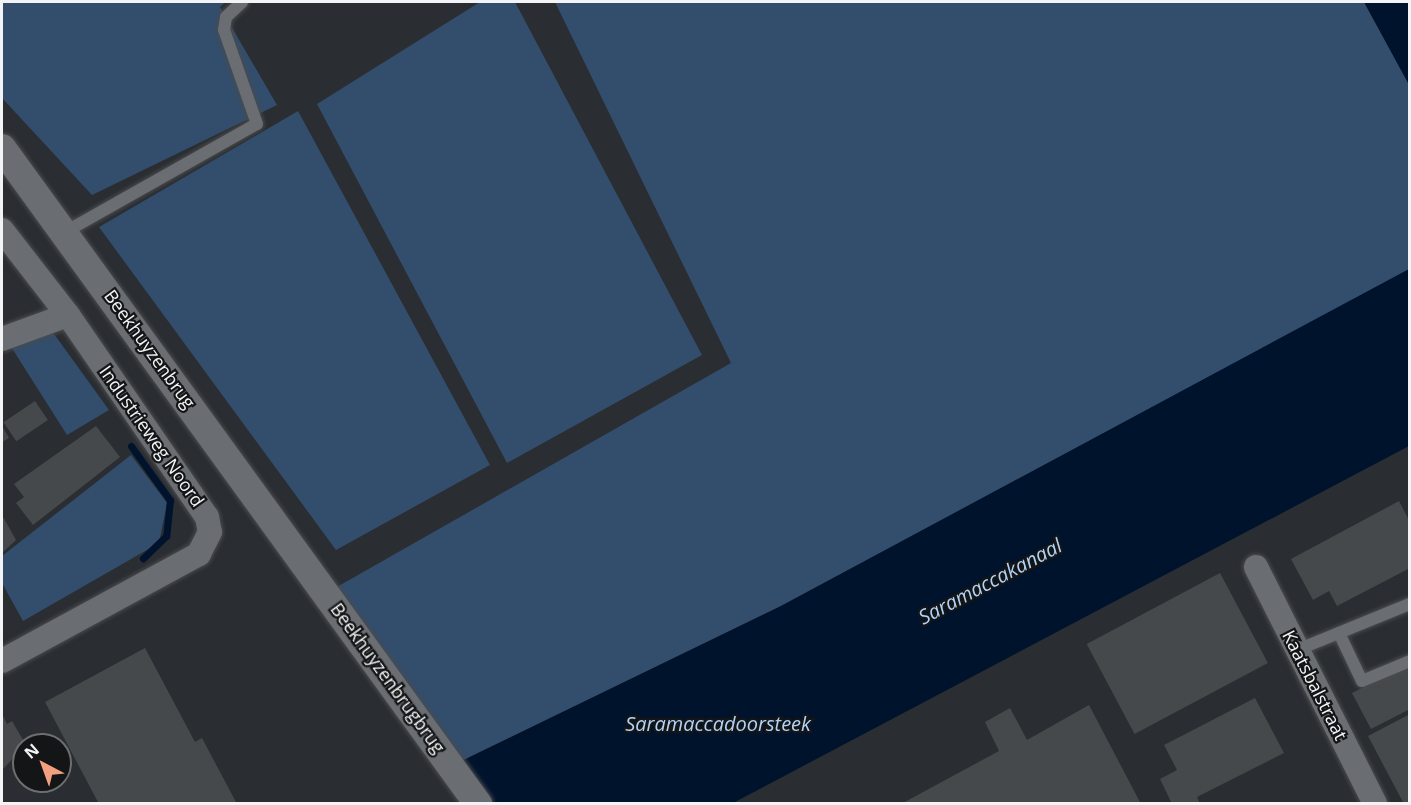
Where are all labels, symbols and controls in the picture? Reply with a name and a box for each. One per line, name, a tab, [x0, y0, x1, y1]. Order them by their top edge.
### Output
street label: Beekhuyzenbrug	[100, 286, 200, 412]
street label: Industrieweg Noord	[95, 361, 209, 511]
water label: Saramaccakanaal	[914, 533, 1066, 629]
street label: Beekhuyzenbrugbrug	[326, 599, 450, 757]
street label: Kaatsbalstraat	[1278, 626, 1352, 744]
water label: Saramaccadoorsteek	[625, 711, 811, 735]
north arrow	[12, 733, 72, 793]
text: N	[19, 738, 44, 764]

